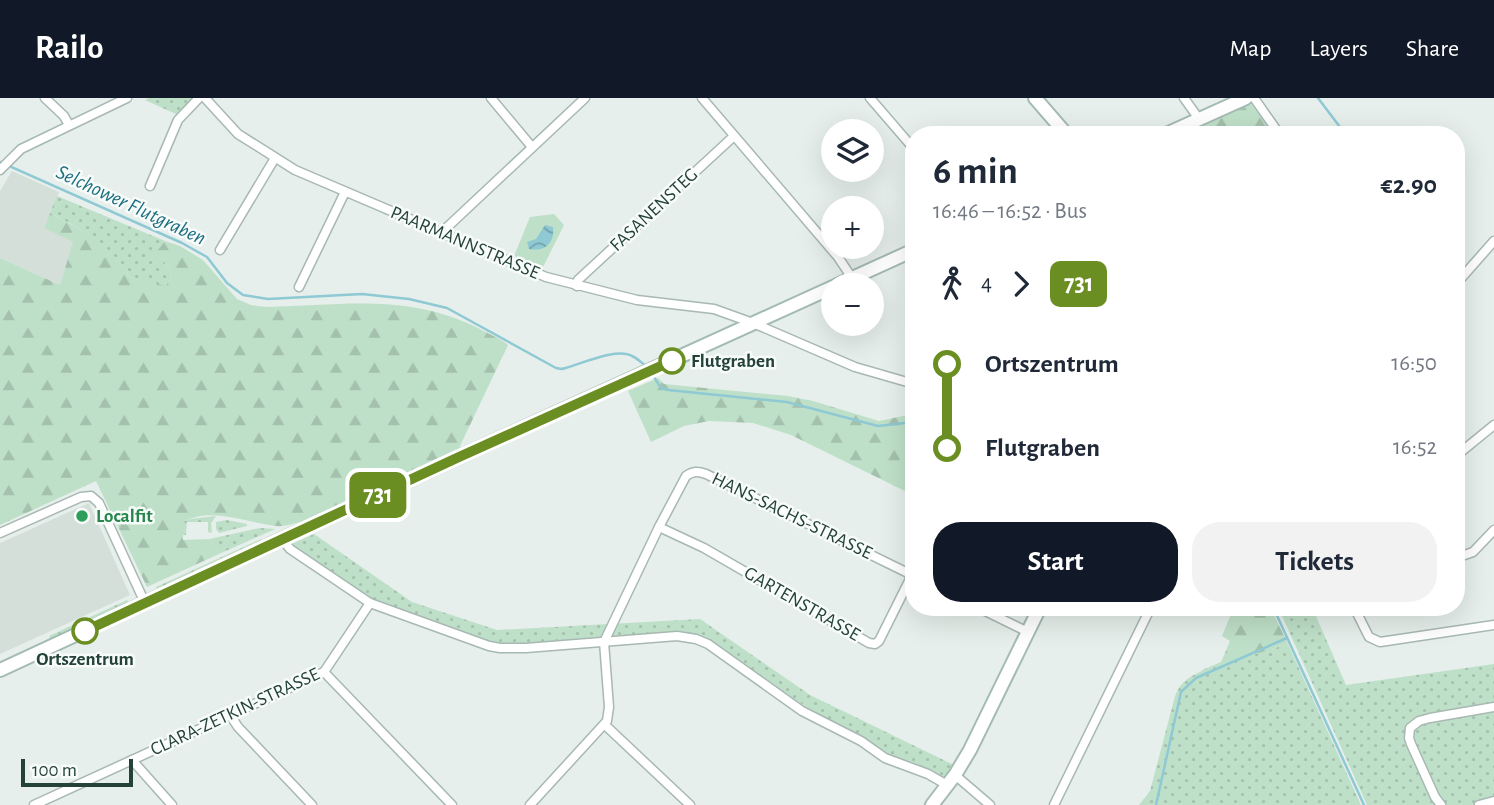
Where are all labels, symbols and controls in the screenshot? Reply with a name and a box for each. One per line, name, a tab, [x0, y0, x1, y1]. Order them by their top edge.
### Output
text: Railo	[35, 32, 104, 65]
text: Map	[1229, 37, 1271, 61]
text: Layers	[1309, 37, 1368, 61]
text: Share	[1406, 37, 1459, 61]
map controls	[821, 119, 884, 336]
button: layers	[821, 119, 884, 182]
text: 6 min	[933, 153, 1018, 191]
water label: Selchower Flutgraben	[53, 161, 209, 249]
street label: FASANENSTEG	[607, 165, 701, 255]
text: €2.90	[1381, 172, 1437, 198]
button: +	[821, 196, 884, 259]
text: 16:46 – 16:52 · Bus	[933, 200, 1087, 223]
street label: PAARMANNSTRASSE	[388, 203, 542, 283]
icon: walk	[933, 265, 971, 303]
icon: forward	[1002, 265, 1040, 303]
text: 4	[981, 272, 992, 295]
text: 731	[1064, 272, 1093, 296]
button: −	[821, 273, 884, 336]
marker: Flutgraben	[659, 348, 685, 374]
text: Ortszentrum	[985, 351, 1119, 377]
place label: Flutgraben	[691, 352, 775, 371]
text: 16:50	[1391, 352, 1437, 375]
text: Flutgraben	[985, 435, 1100, 461]
text: 16:52	[1393, 436, 1437, 459]
street label: HANS-SACHS-STRASSE	[709, 469, 875, 563]
line badge: 731	[338, 472, 418, 518]
text: 731	[363, 483, 393, 507]
place label: Localfit	[96, 507, 153, 526]
marker: Localfit	[74, 508, 90, 524]
button: Start	[933, 522, 1178, 602]
button: Tickets	[1192, 522, 1437, 602]
street label: GARTENSTRASSE	[741, 563, 863, 645]
marker: Ortszentrum	[72, 618, 98, 644]
place label: Ortszentrum	[36, 650, 134, 669]
street label: CLARA-ZETKIN-STRASSE	[148, 664, 322, 760]
scale bar	[21, 756, 133, 788]
text: 100 m	[32, 761, 77, 780]

